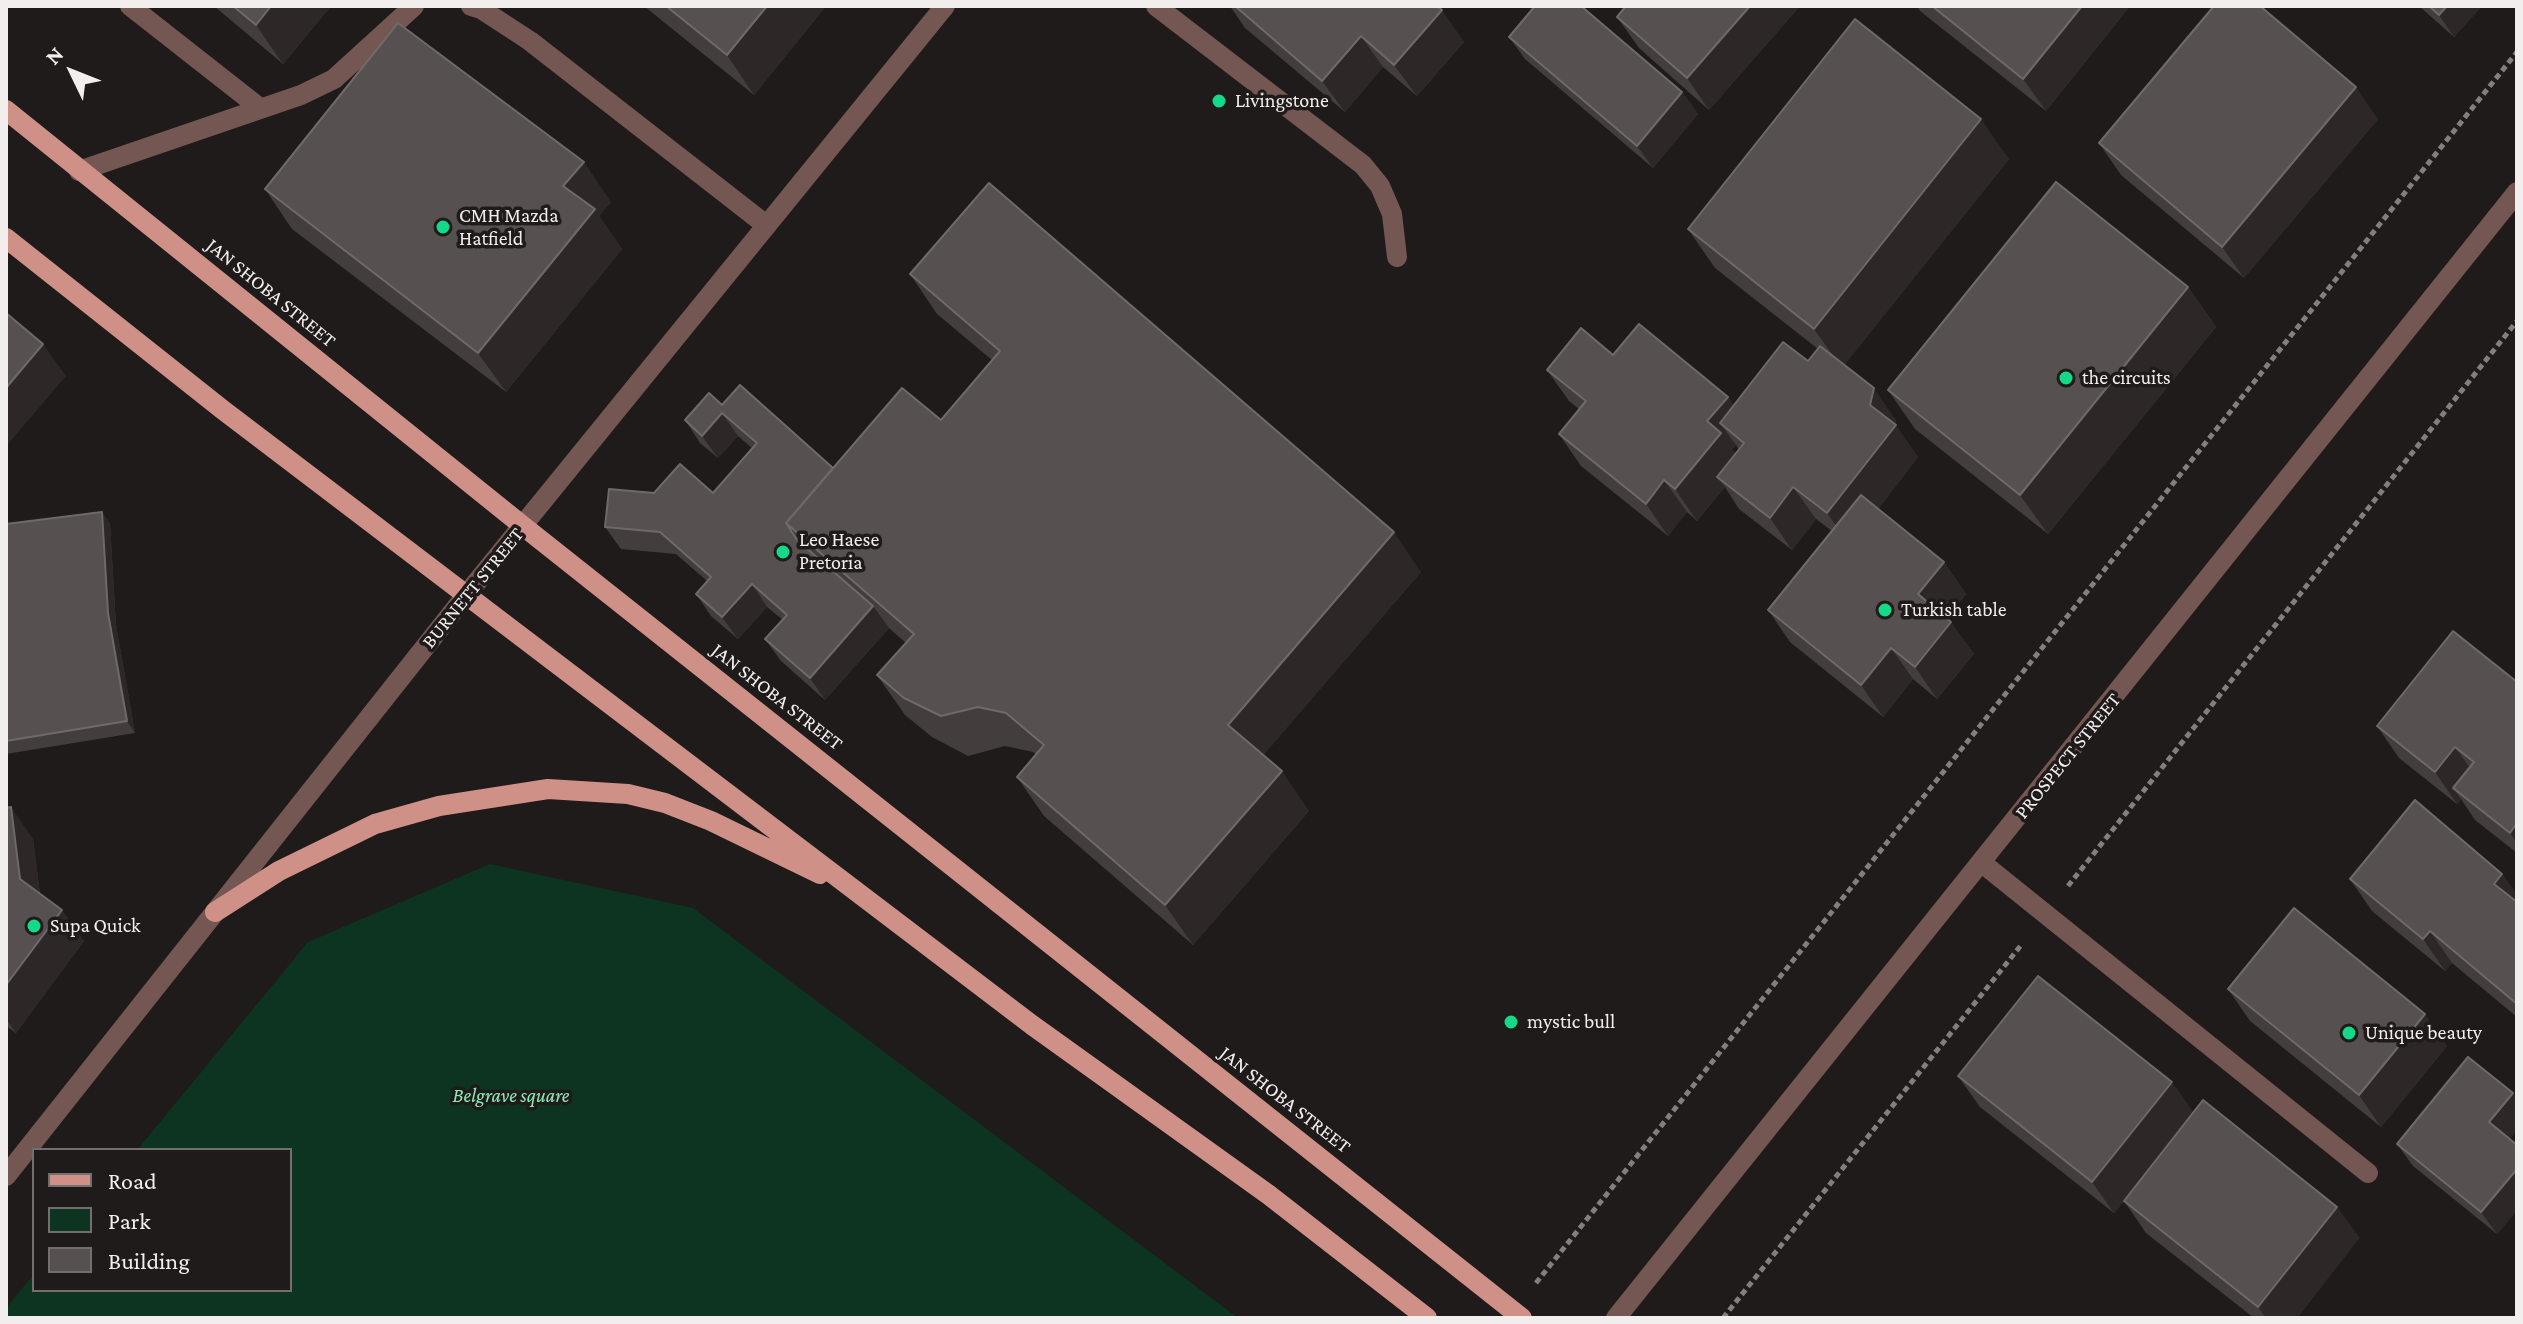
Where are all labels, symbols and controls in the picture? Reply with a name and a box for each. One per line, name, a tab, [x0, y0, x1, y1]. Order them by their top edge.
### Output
north arrow	[32, 32, 112, 112]
text: N	[40, 41, 68, 69]
place label: Livingstone	[1235, 89, 1329, 113]
marker: Livingstone	[1210, 92, 1228, 110]
place label: CMH Mazda Hatfield	[459, 204, 558, 251]
marker: CMH Mazda Hatfield	[434, 218, 452, 236]
street label: JAN SHOBA STREET	[201, 233, 341, 353]
place label: the circuits	[2082, 366, 2171, 390]
marker: the circuits	[2057, 369, 2075, 387]
street label: BURNETT STREET	[417, 523, 529, 653]
place label: Leo Haese Pretoria	[799, 528, 879, 575]
marker: Leo Haese Pretoria	[774, 543, 792, 561]
place label: Turkish table	[1901, 598, 2007, 622]
marker: Turkish table	[1876, 601, 1894, 619]
street label: JAN SHOBA STREET	[707, 638, 847, 756]
street label: PROSPECT STREET	[2010, 688, 2126, 824]
place label: Supa Quick	[50, 914, 140, 938]
marker: Supa Quick	[25, 917, 43, 935]
place label: mystic bull	[1527, 1010, 1615, 1034]
marker: mystic bull	[1502, 1013, 1520, 1031]
place label: Unique beauty	[2365, 1021, 2482, 1045]
marker: Unique beauty	[2340, 1024, 2358, 1042]
street label: JAN SHOBA STREET	[1215, 1041, 1355, 1159]
park label: Belgrave square	[453, 1084, 569, 1108]
legend	[32, 1148, 292, 1292]
text: Road	[108, 1167, 157, 1194]
text: Park	[108, 1207, 151, 1234]
text: Building	[108, 1247, 190, 1274]

